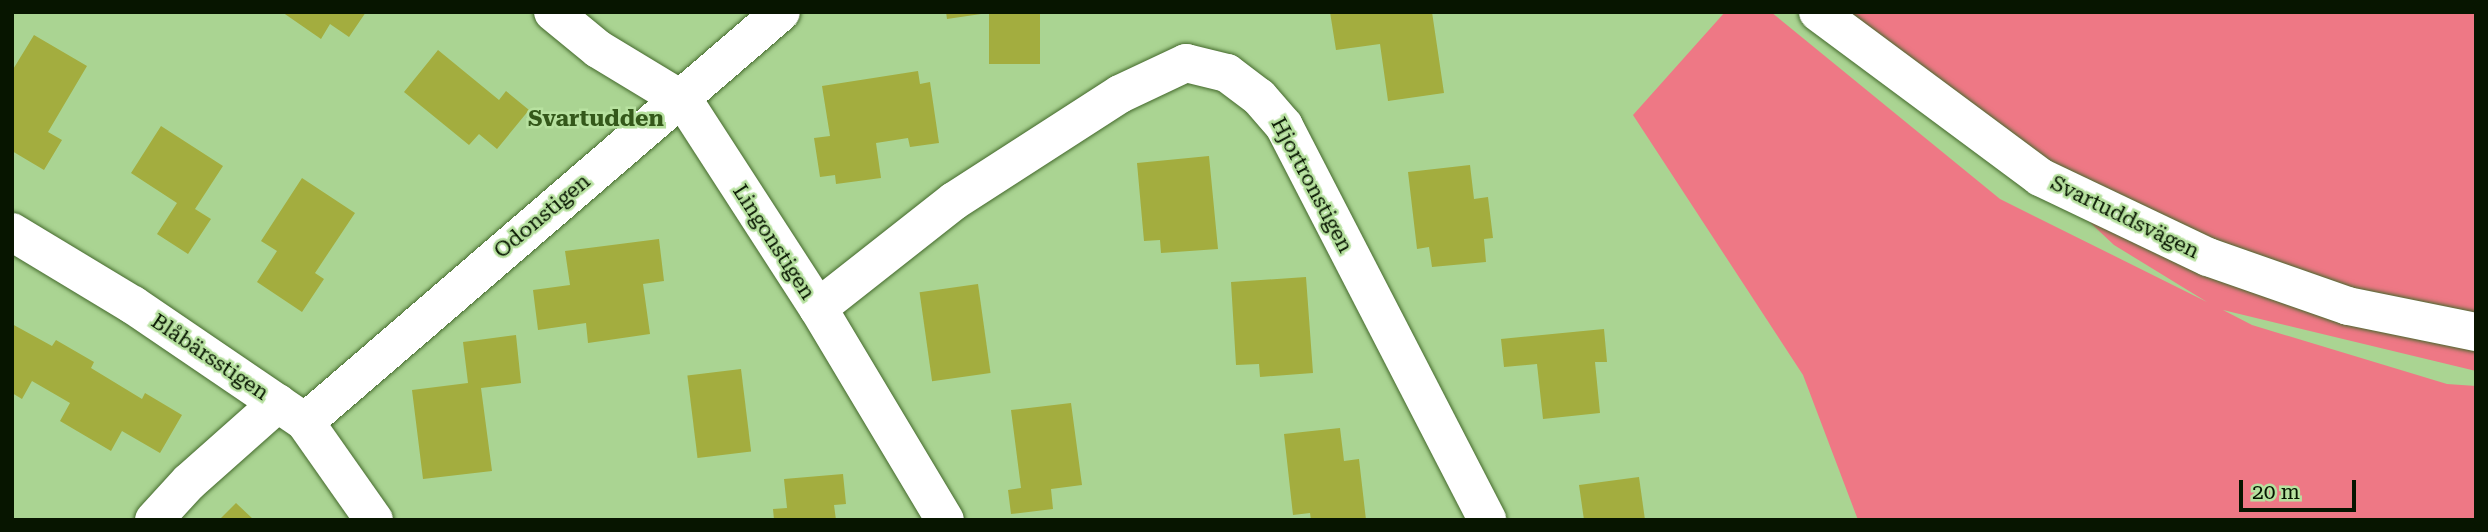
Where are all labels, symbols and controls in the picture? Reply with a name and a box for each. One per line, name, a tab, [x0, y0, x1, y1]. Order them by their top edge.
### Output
district label: Svartudden	[528, 105, 664, 133]
street label: Hjortronstigen	[1266, 113, 1358, 257]
street label: Odonstigen	[489, 169, 595, 263]
street label: Svartuddsvägen	[2047, 170, 2203, 264]
street label: Lingonstigen	[727, 180, 821, 304]
street label: Blåbärsstigen	[147, 308, 273, 406]
scale bar	[2243, 466, 2360, 510]
text: 20 m	[2252, 480, 2300, 504]

